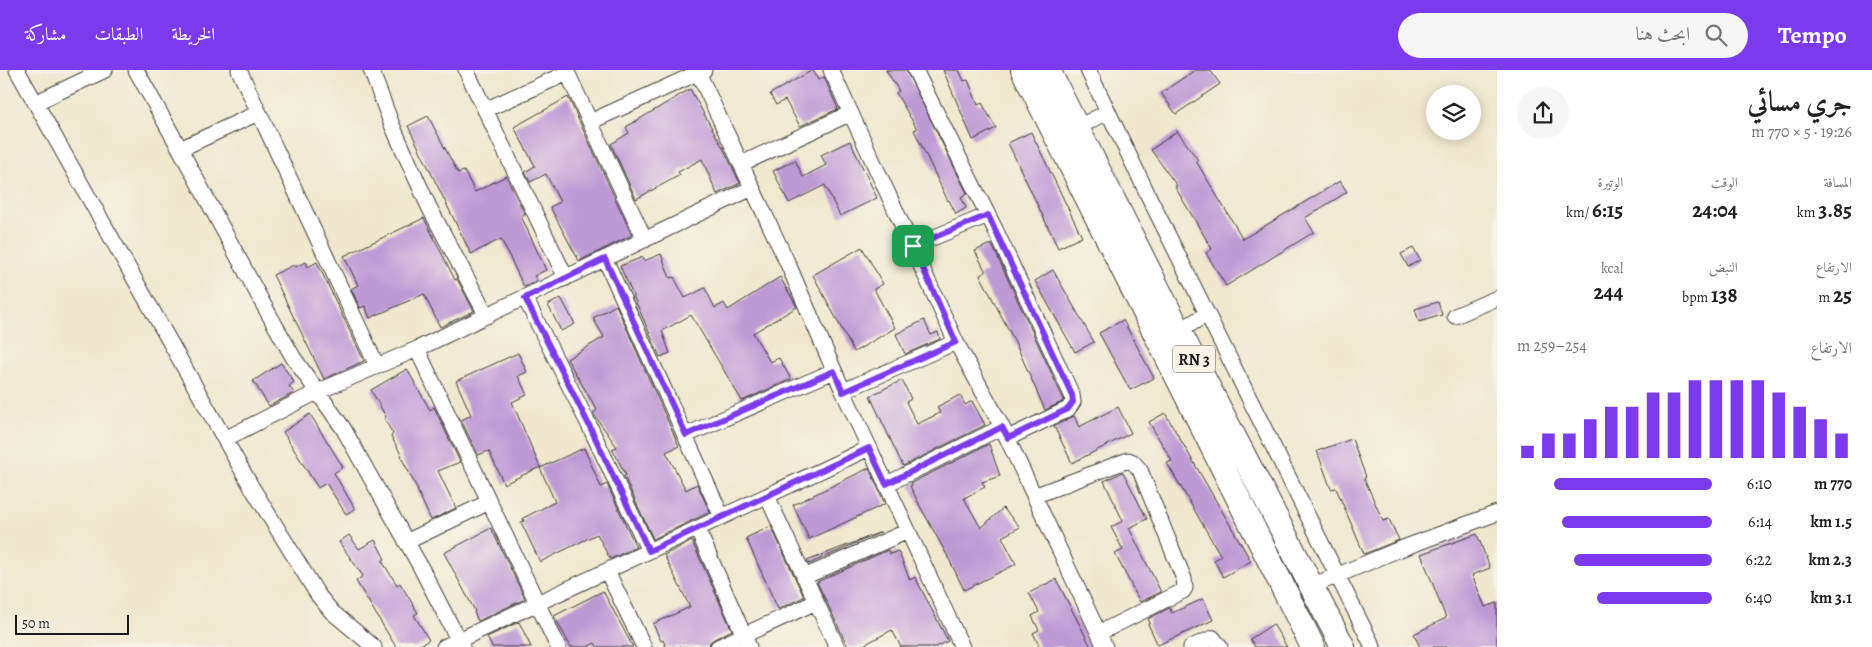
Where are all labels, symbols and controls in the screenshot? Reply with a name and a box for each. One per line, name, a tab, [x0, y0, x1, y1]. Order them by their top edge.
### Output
search box	[1398, 13, 1748, 58]
text: Tempo	[1778, 19, 1847, 51]
text: ابحث هنا	[1636, 21, 1690, 47]
icon: search	[1702, 21, 1730, 49]
text: مشاركة	[25, 22, 66, 46]
text: الطبقات	[94, 22, 143, 46]
text: الخريطة	[171, 22, 215, 46]
text: جري مسائي	[1747, 83, 1852, 121]
map controls	[1426, 85, 1481, 140]
button: layers	[1426, 85, 1481, 140]
button: share	[1517, 87, 1569, 139]
text: 19:26 · 5 × 770 m	[1751, 121, 1852, 143]
text: الوتيرة	[1598, 173, 1623, 192]
text: الوقت	[1711, 173, 1738, 192]
text: المسافة	[1823, 173, 1852, 192]
text: 6:15	[1592, 196, 1623, 224]
text: 24:04	[1692, 196, 1738, 224]
text: 3.85	[1818, 196, 1852, 224]
text: /km	[1566, 203, 1592, 222]
text: km	[1797, 203, 1818, 222]
pin	[892, 225, 934, 267]
icon: arrive	[899, 232, 927, 260]
text: النبض	[1709, 258, 1738, 277]
text: الارتفاع	[1816, 258, 1852, 277]
text: kcal	[1601, 259, 1623, 278]
text: 244	[1593, 278, 1623, 306]
text: 138	[1711, 281, 1738, 309]
text: 25	[1833, 281, 1852, 309]
text: bpm	[1682, 288, 1711, 307]
text: m	[1818, 288, 1833, 307]
text: 254–259 m	[1517, 335, 1587, 357]
text: الارتفاع	[1810, 337, 1852, 359]
road number: RN 3	[1173, 346, 1215, 372]
text: 6:10	[1747, 473, 1772, 495]
text: 770 m	[1814, 473, 1852, 495]
text: 6:14	[1748, 511, 1772, 533]
text: 1.5 km	[1811, 511, 1852, 533]
text: 6:22	[1746, 549, 1772, 571]
text: 2.3 km	[1809, 549, 1852, 571]
text: 6:40	[1745, 587, 1772, 609]
text: 3.1 km	[1811, 587, 1852, 609]
scale bar	[15, 612, 129, 635]
text: 50 m	[22, 614, 50, 633]

